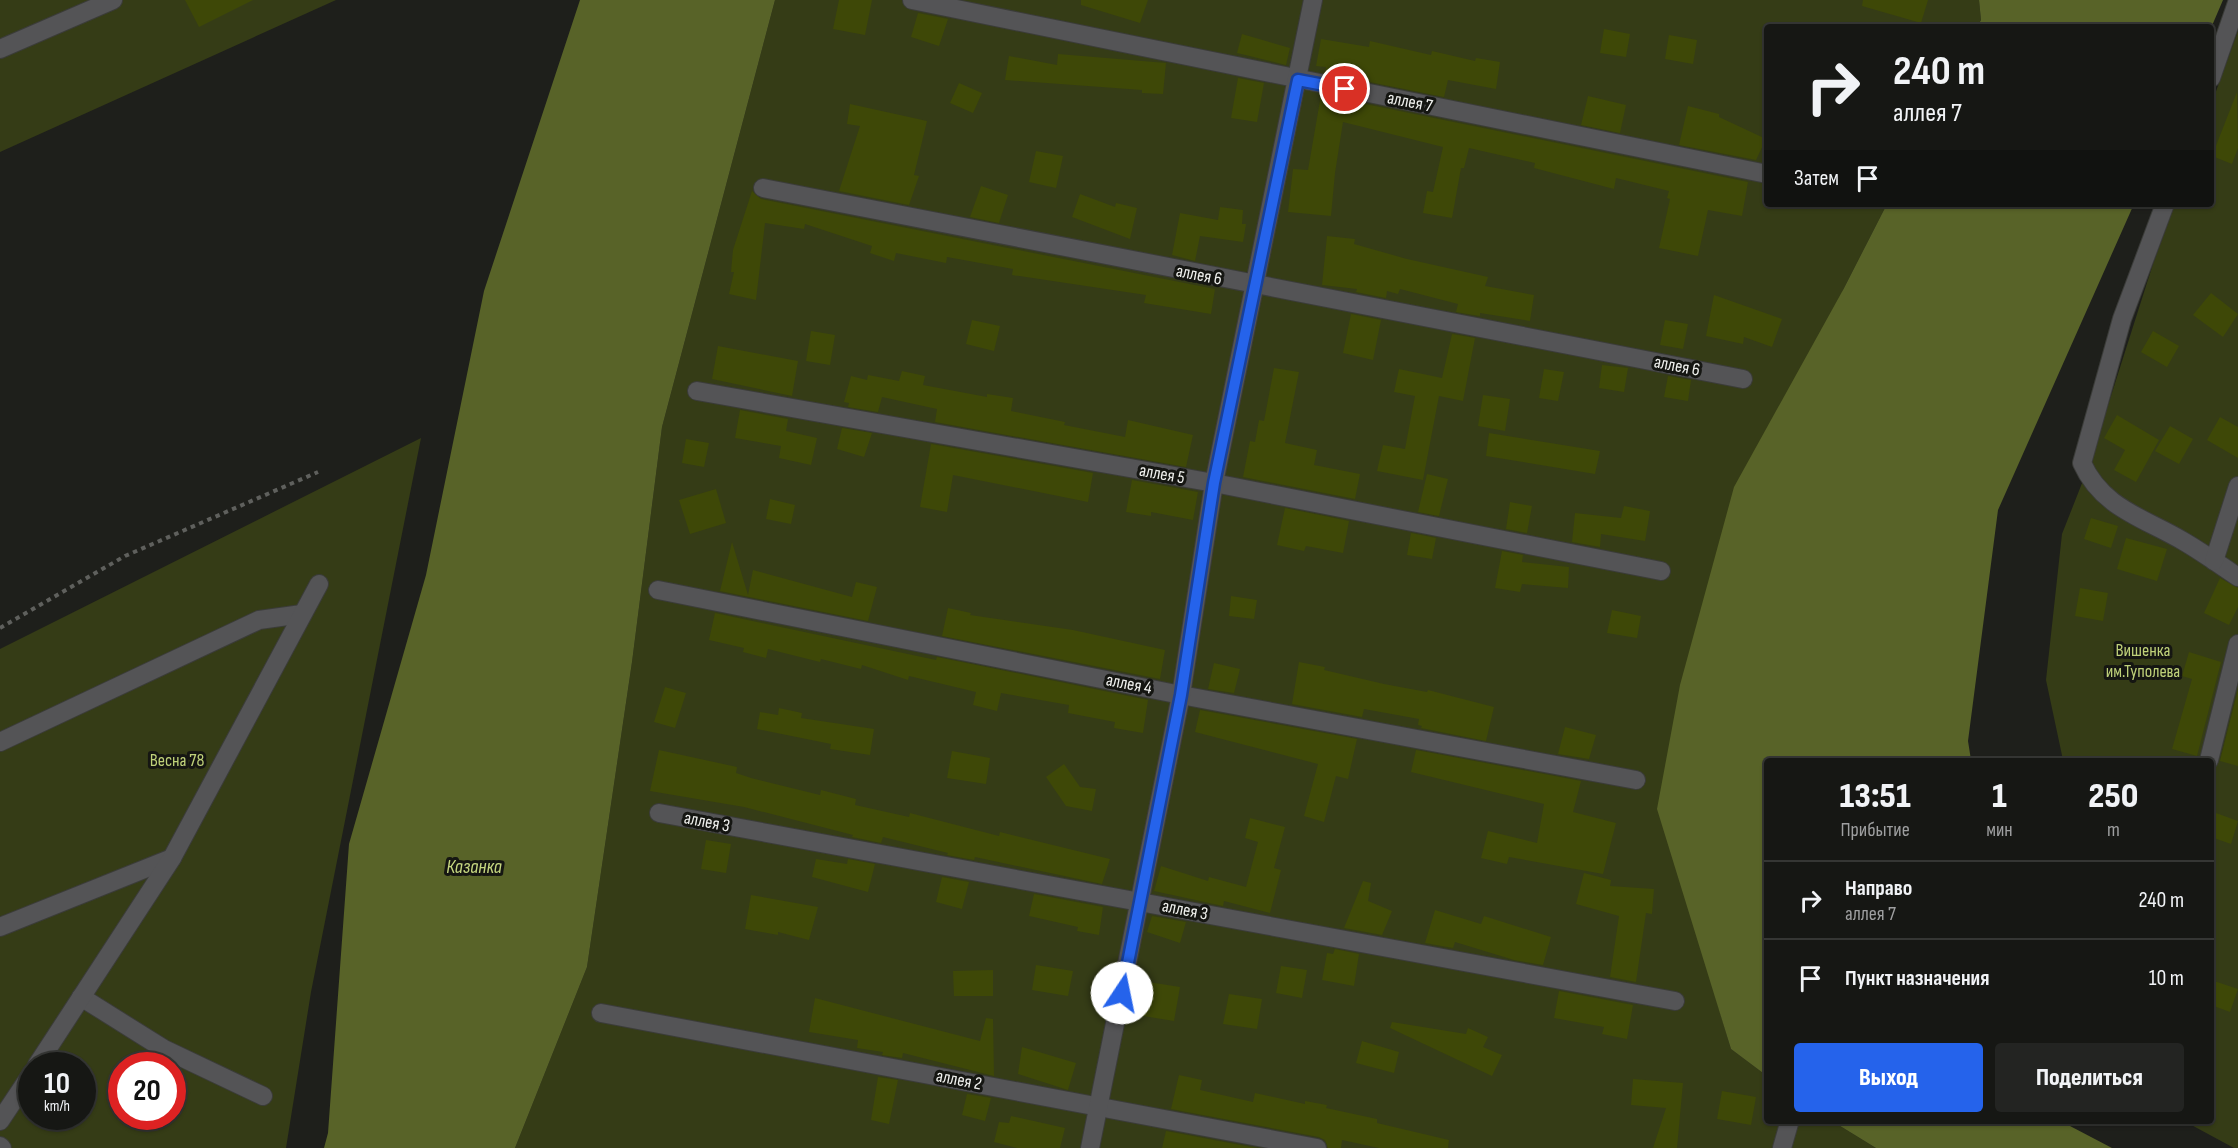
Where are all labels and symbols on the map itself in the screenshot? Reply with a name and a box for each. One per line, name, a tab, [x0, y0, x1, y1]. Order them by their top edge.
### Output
pin	[1319, 63, 1370, 114]
street label: аллея 7	[1386, 87, 1435, 117]
street label: аллея 6	[1174, 260, 1224, 290]
street label: аллея 6	[1652, 351, 1702, 381]
street label: аллея 5	[1138, 460, 1186, 488]
park label: Вишенка им.Туполева	[2106, 640, 2180, 682]
street label: аллея 4	[1104, 669, 1154, 699]
park label: Весна 78	[150, 750, 204, 771]
street label: аллея 3	[682, 807, 732, 837]
water label: Казанка	[446, 855, 502, 879]
street label: аллея 3	[1160, 895, 1210, 925]
position arrow	[1090, 961, 1154, 1025]
speed limit sign: 20	[108, 1052, 186, 1130]
street label: аллея 2	[934, 1065, 984, 1095]

